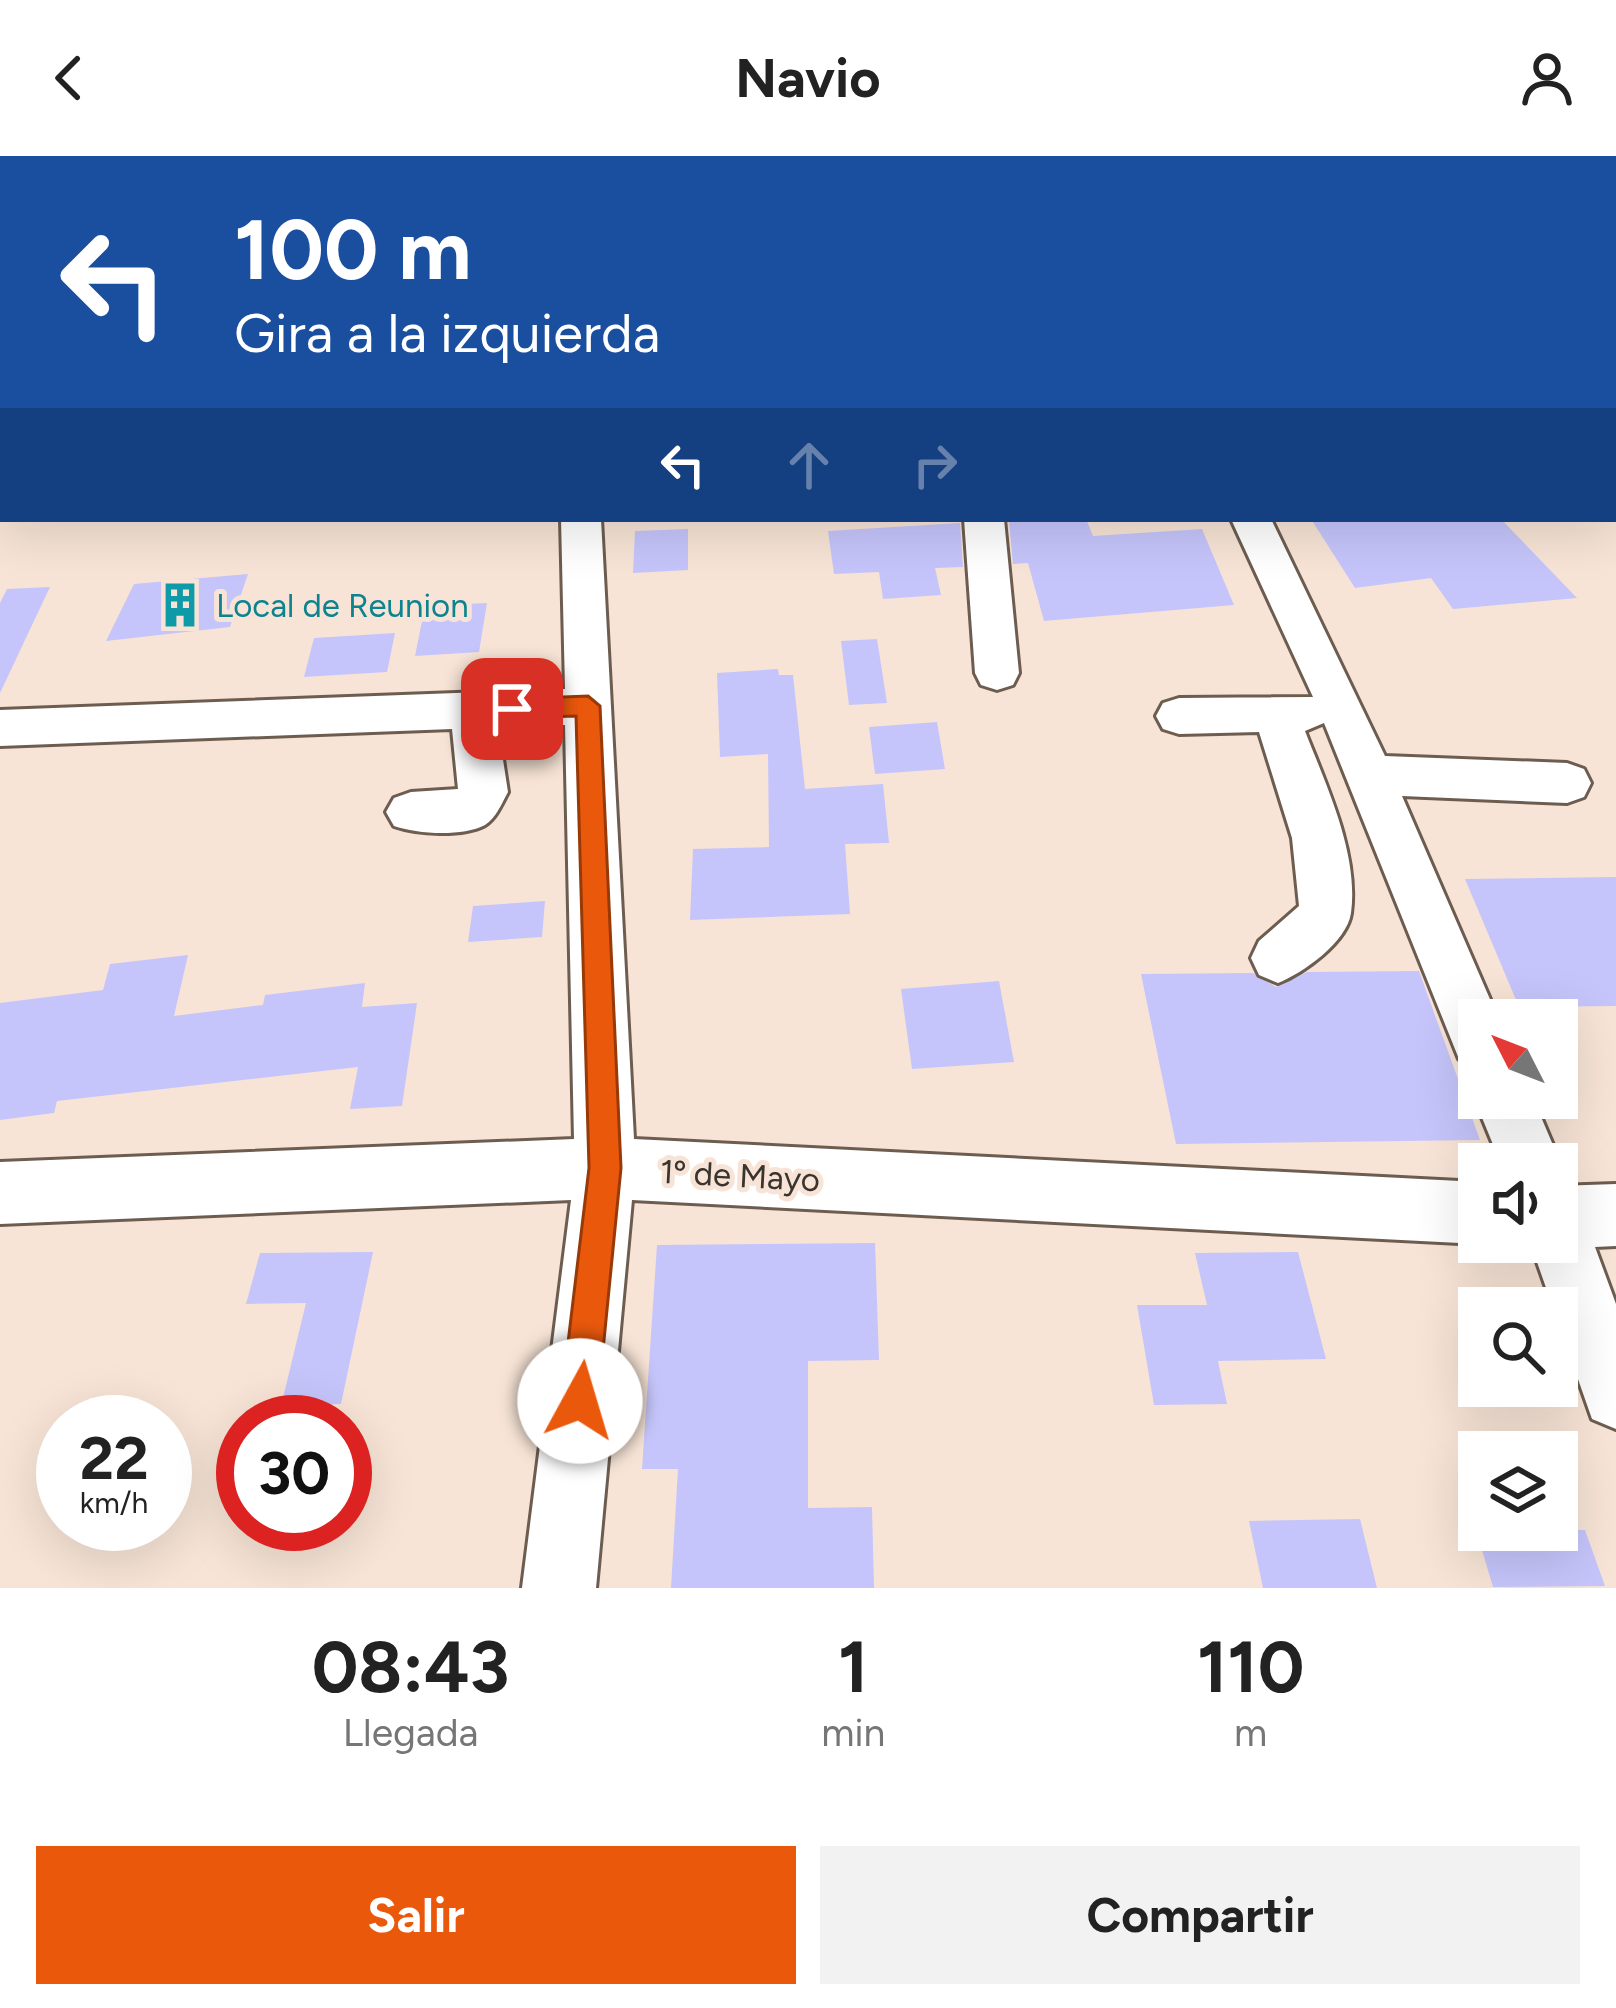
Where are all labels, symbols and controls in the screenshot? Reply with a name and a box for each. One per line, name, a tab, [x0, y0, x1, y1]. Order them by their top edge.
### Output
icon: back	[36, 45, 102, 111]
icon: person	[1514, 45, 1580, 111]
text: Navio	[735, 46, 881, 111]
text: 100 m	[234, 199, 472, 300]
icon: left	[36, 204, 192, 360]
text: Gira a la izquierda	[234, 301, 660, 366]
icon: left	[650, 432, 716, 498]
icon: ahead	[776, 432, 842, 498]
icon: right	[902, 432, 968, 498]
building icon: Local de Reunion	[155, 580, 205, 630]
place label: Local de Reunion	[216, 586, 469, 625]
pin	[461, 658, 563, 760]
icon: arrive	[479, 676, 545, 742]
north arrow	[1458, 999, 1578, 1119]
map controls	[1458, 999, 1578, 1551]
button: sound	[1458, 1143, 1578, 1263]
street label: 1º de Mayo	[659, 1152, 821, 1199]
button: search	[1458, 1287, 1578, 1407]
position arrow	[517, 1338, 643, 1464]
speed limit sign: 30	[216, 1395, 372, 1551]
text: 22	[79, 1422, 149, 1494]
button: layers	[1458, 1431, 1578, 1551]
text: km/h	[80, 1484, 148, 1521]
text: 08:43	[312, 1624, 510, 1710]
text: 1	[838, 1624, 868, 1710]
text: 110	[1197, 1624, 1304, 1710]
text: Llegada	[343, 1709, 478, 1756]
text: min	[821, 1709, 885, 1756]
text: m	[1234, 1709, 1267, 1756]
button: Salir	[36, 1846, 796, 1984]
button: Compartir	[820, 1846, 1580, 1984]

